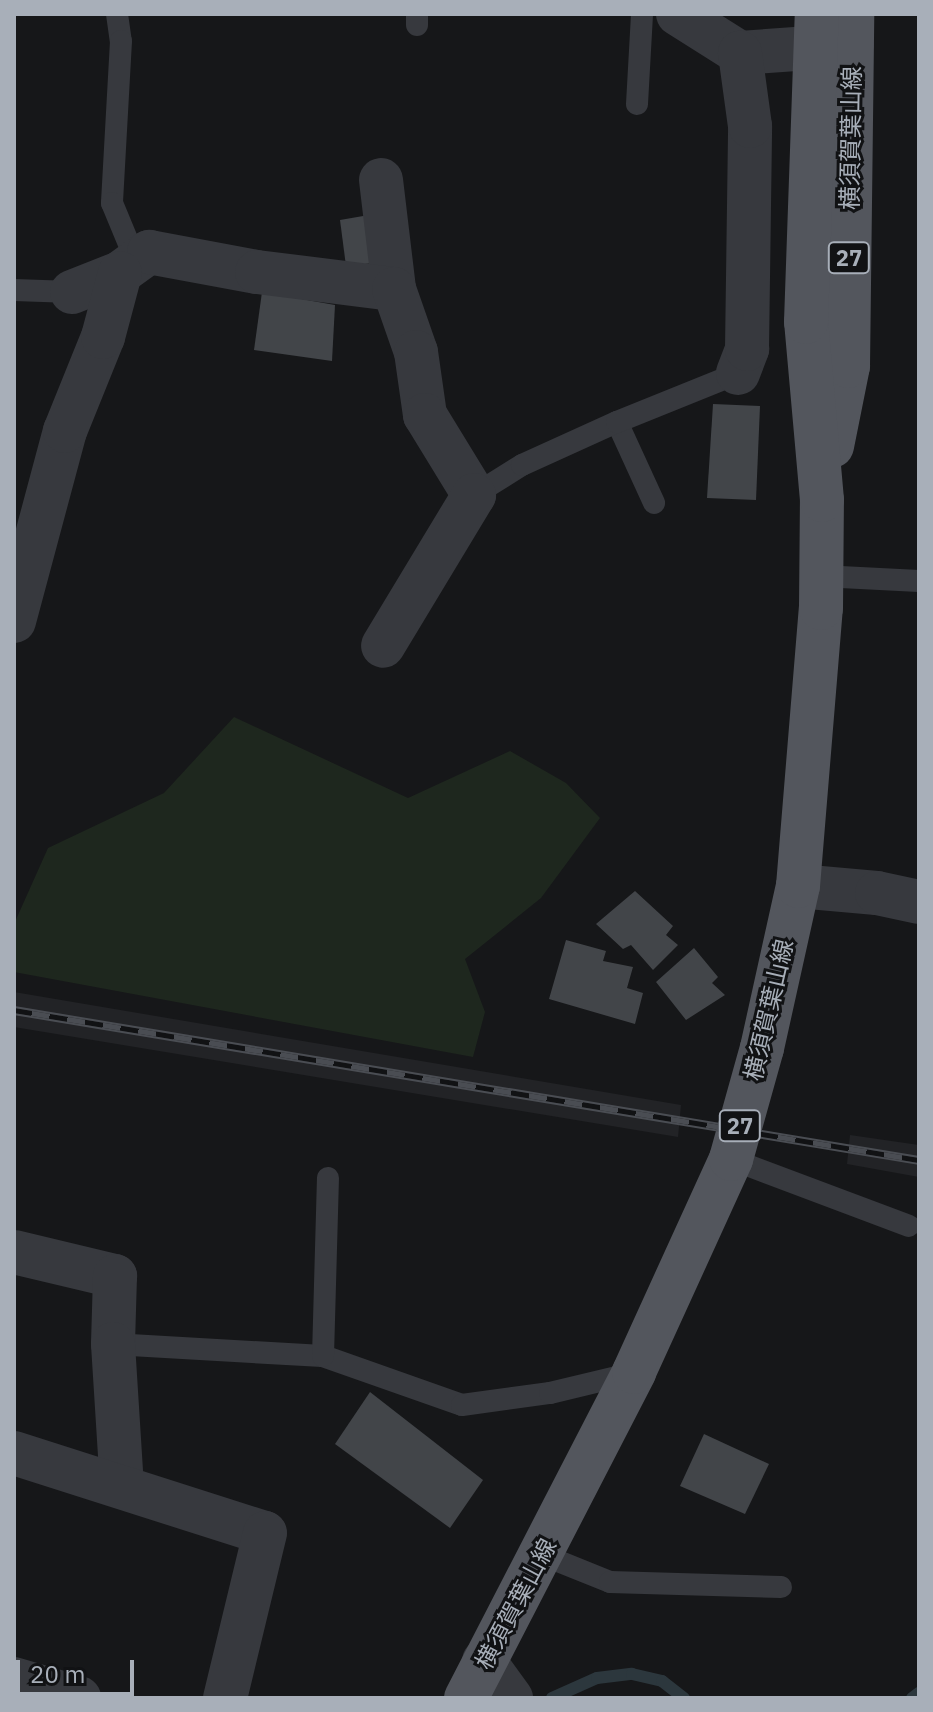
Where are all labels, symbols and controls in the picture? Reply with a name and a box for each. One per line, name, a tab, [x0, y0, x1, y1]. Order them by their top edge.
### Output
street label: 横須賀葉山線	[835, 66, 867, 210]
road number: 27	[827, 240, 871, 276]
street label: 横須賀葉山線	[739, 937, 799, 1083]
road number: 27	[718, 1108, 762, 1144]
street label: 横須賀葉山線	[469, 1534, 563, 1674]
scale bar	[20, 1644, 138, 1694]
text: 20 m	[30, 1658, 85, 1690]

